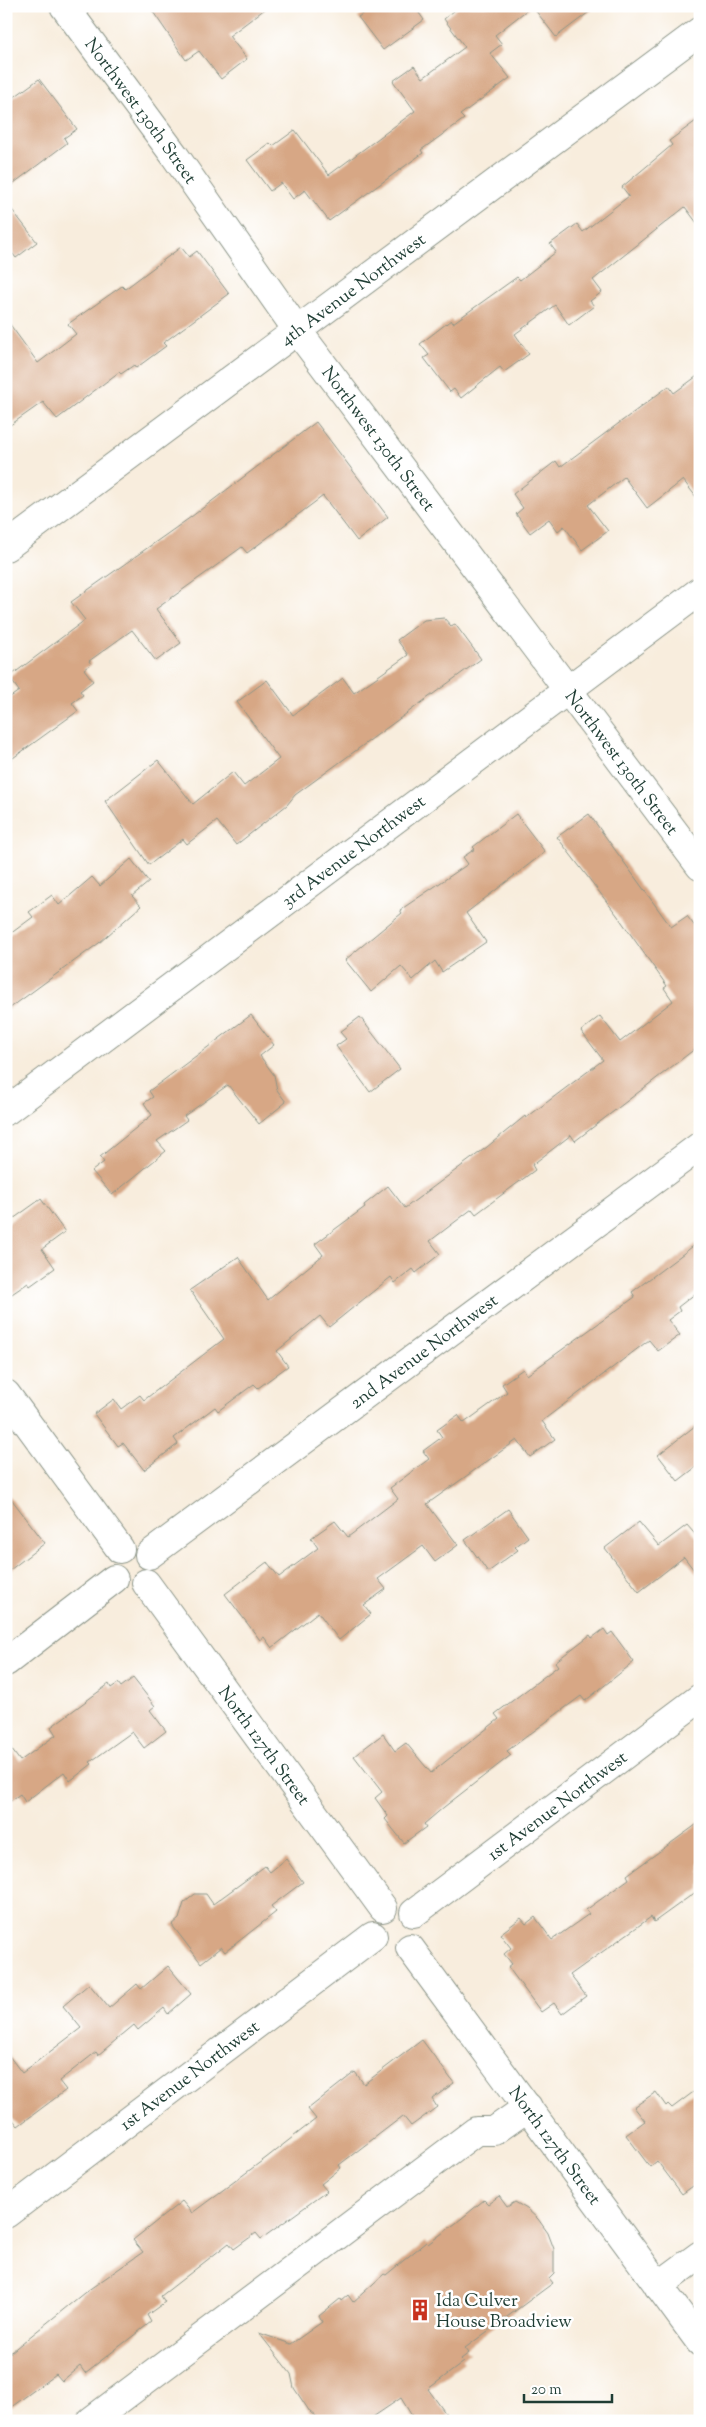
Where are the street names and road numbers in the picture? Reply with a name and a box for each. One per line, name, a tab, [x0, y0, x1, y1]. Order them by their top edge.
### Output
street label: Northwest 130th Street	[77, 33, 202, 190]
street label: 4th Avenue Northwest	[276, 228, 432, 354]
street label: Northwest 130th Street	[314, 362, 440, 518]
street label: Northwest 130th Street	[557, 686, 684, 841]
street label: 3rd Avenue Northwest	[277, 790, 432, 915]
street label: 2nd Avenue Northwest	[345, 1289, 504, 1416]
street label: North 127th Street	[210, 1682, 315, 1812]
street label: 1st Avenue Northwest	[483, 1746, 634, 1868]
street label: 1st Avenue Northwest	[115, 2015, 266, 2138]
street label: North 127th Street	[501, 2082, 606, 2211]

